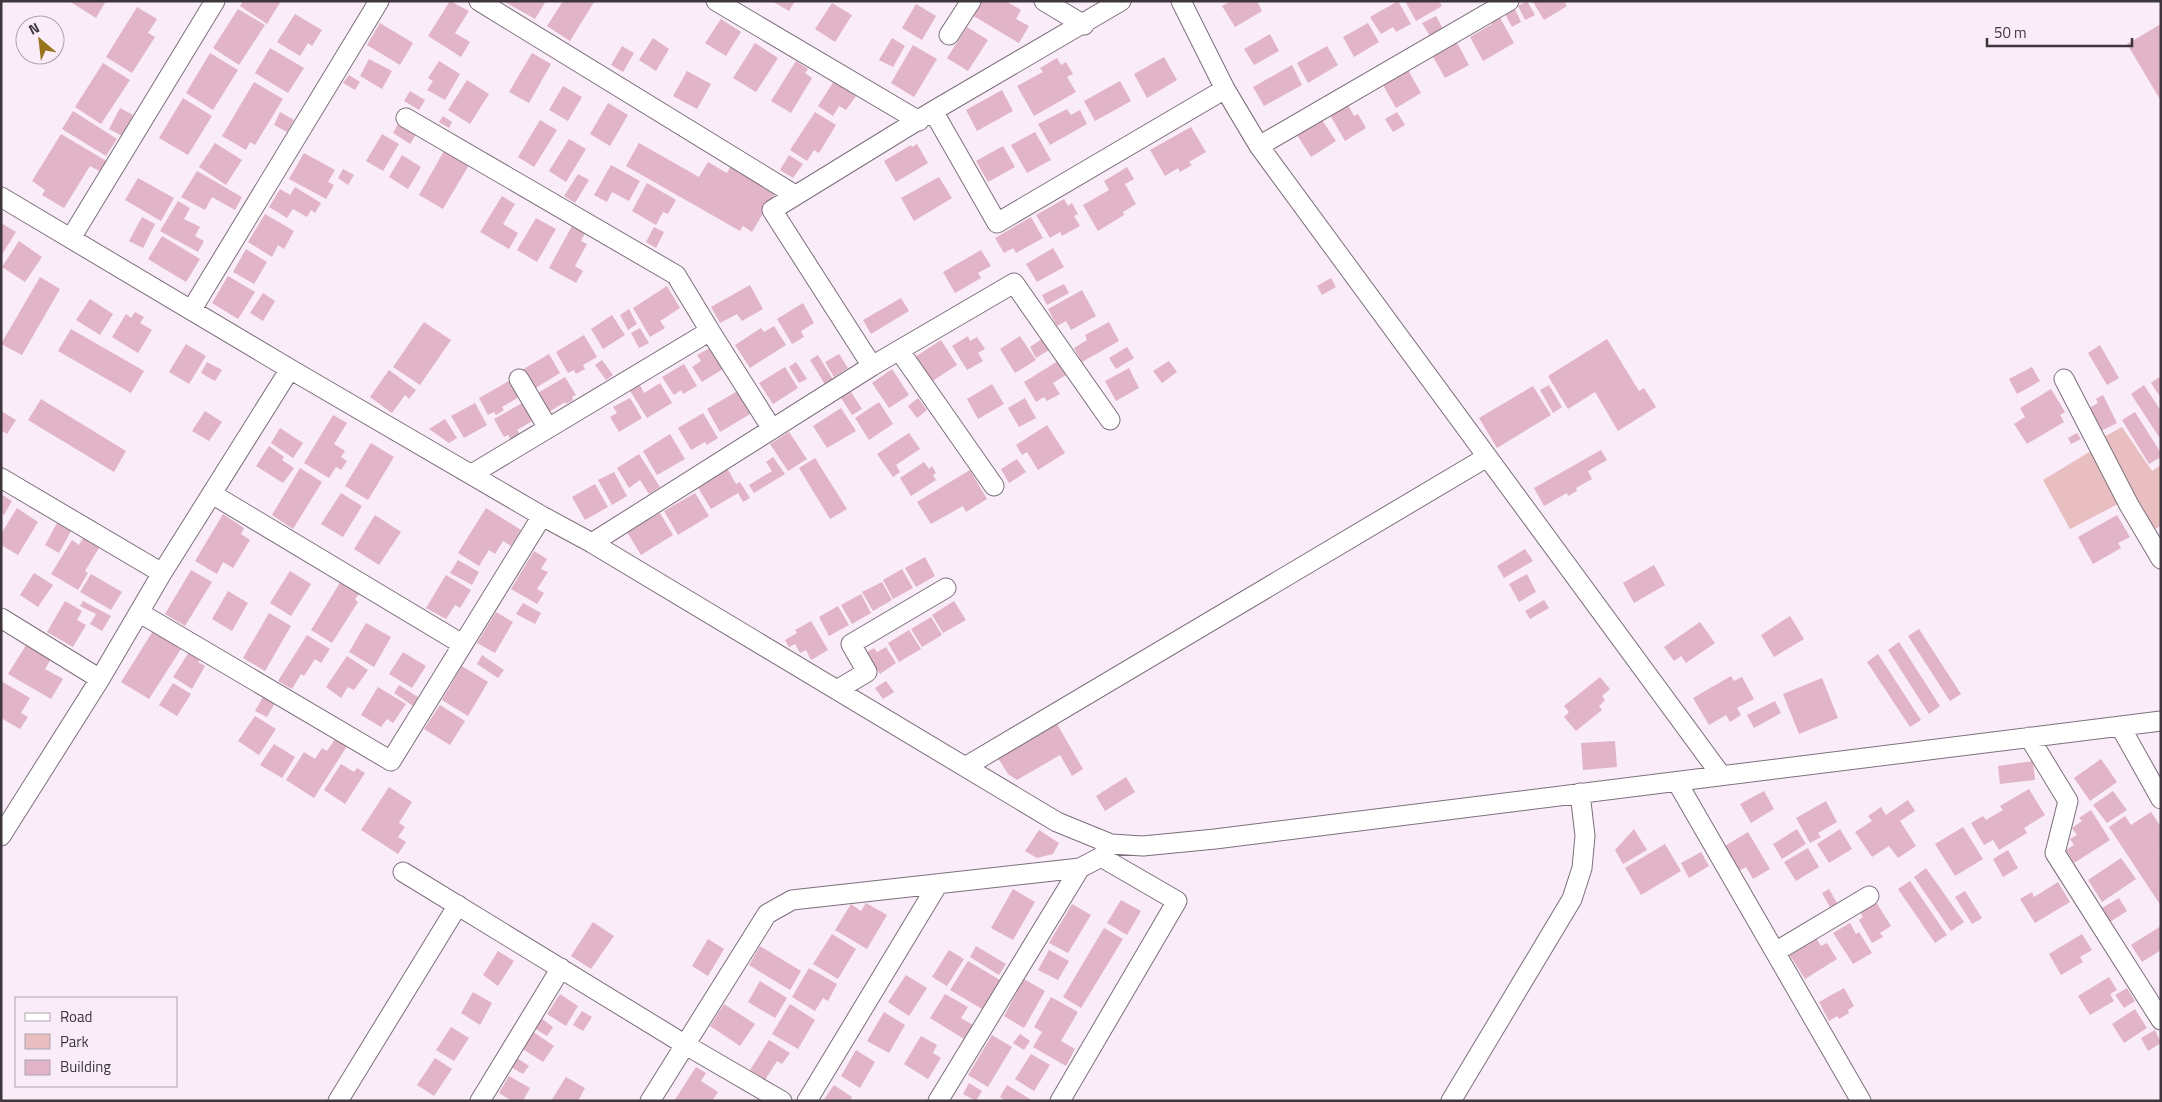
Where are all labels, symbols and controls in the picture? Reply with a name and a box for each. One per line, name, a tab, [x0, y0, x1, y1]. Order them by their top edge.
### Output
north arrow	[15, 15, 65, 65]
scale bar	[1987, 15, 2132, 47]
text: N	[24, 17, 43, 40]
text: 50 m	[1994, 21, 2027, 44]
legend	[15, 997, 178, 1087]
text: Road	[60, 1005, 92, 1028]
text: Park	[60, 1030, 89, 1053]
text: Building	[60, 1055, 111, 1078]

